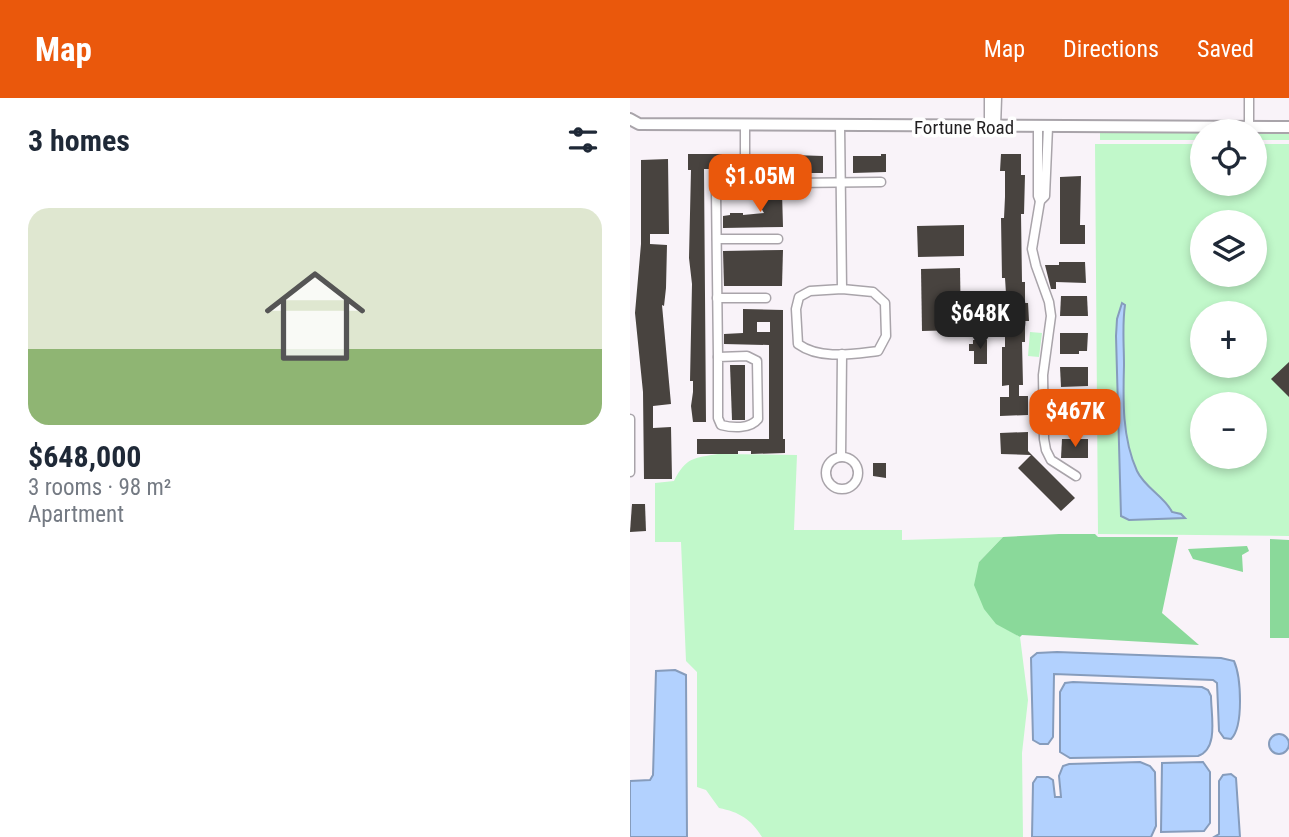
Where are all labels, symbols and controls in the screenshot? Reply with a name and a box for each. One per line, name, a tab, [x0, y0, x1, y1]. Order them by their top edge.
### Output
text: Map	[35, 30, 92, 69]
text: Map	[984, 35, 1025, 63]
text: Directions	[1063, 35, 1159, 63]
text: Saved	[1197, 35, 1254, 63]
street label: Fortune Road	[914, 116, 1014, 139]
map controls	[1190, 119, 1267, 469]
button: locate	[1190, 119, 1267, 196]
icon: filters	[564, 121, 602, 159]
text: 3 homes	[28, 123, 130, 158]
pin: $1.05M	[703, 155, 817, 214]
text: $1.05M	[725, 163, 795, 190]
button: layers	[1190, 210, 1267, 287]
icon: home	[252, 253, 378, 379]
pin: $648K	[931, 292, 1029, 351]
text: $648K	[950, 300, 1010, 327]
button: +	[1190, 301, 1267, 378]
pin: $467K	[1026, 390, 1124, 449]
button: −	[1190, 392, 1267, 469]
text: $467K	[1045, 398, 1105, 425]
text: $648,000	[28, 439, 141, 474]
text: 3 rooms · 98 m²	[28, 474, 171, 501]
text: Apartment	[28, 501, 124, 528]

